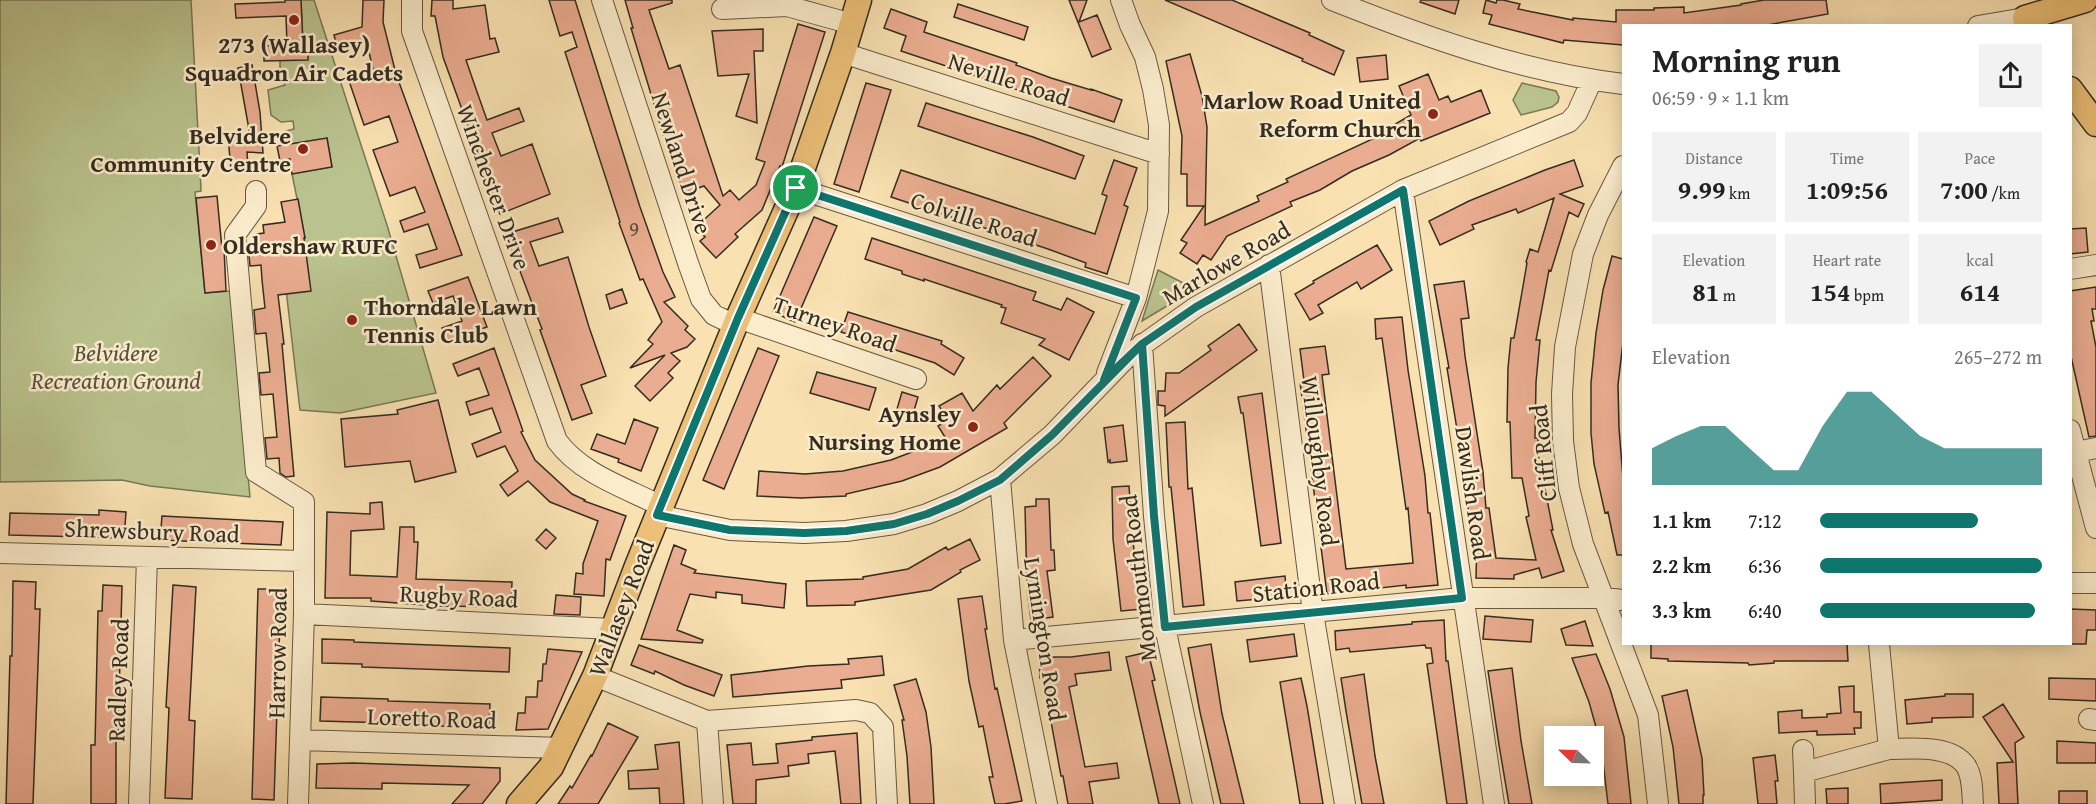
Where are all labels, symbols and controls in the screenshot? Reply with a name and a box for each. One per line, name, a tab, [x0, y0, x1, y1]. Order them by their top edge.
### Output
marker: 273 (Wallasey) Squadron Air Cadets	[287, 13, 301, 27]
place label: 273 (Wallasey) Squadron Air Cadets	[185, 27, 403, 90]
text: Morning run	[1652, 36, 1841, 84]
street label: Neville Road	[944, 43, 1074, 115]
button: share	[1979, 44, 2042, 107]
place label: Marlow Road United Reform Church	[1203, 83, 1421, 146]
text: 06:59 · 9 × 1.1 km	[1652, 83, 1789, 112]
street label: Newland Drive	[643, 87, 721, 239]
street label: Winchester Drive	[448, 99, 540, 275]
marker: Marlow Road United Reform Church	[1426, 107, 1440, 121]
place label: Belvidere Community Centre	[90, 118, 291, 181]
marker: Belvidere Community Centre	[296, 142, 310, 156]
text: Distance	[1685, 146, 1743, 170]
text: Time	[1830, 146, 1864, 170]
text: Pace	[1965, 146, 1995, 170]
pin	[770, 162, 821, 213]
text: 9.99	[1678, 170, 1726, 209]
text: 1:09:56	[1806, 170, 1888, 209]
text: 7:00	[1940, 170, 1988, 209]
icon: arrive	[779, 171, 812, 204]
text: km	[1726, 181, 1750, 205]
text: /km	[1988, 181, 2020, 205]
street label: Colville Road	[906, 182, 1042, 256]
street label: Marlowe Road	[1155, 212, 1297, 314]
house number: 9	[629, 213, 639, 244]
place label: Oldershaw RUFC	[223, 228, 398, 263]
marker: Oldershaw RUFC	[204, 238, 218, 252]
text: Elevation	[1683, 248, 1745, 272]
text: Heart rate	[1813, 248, 1881, 272]
text: kcal	[1966, 248, 1994, 272]
text: 81	[1692, 272, 1719, 311]
text: 154	[1810, 272, 1850, 311]
text: 614	[1960, 272, 2000, 311]
text: m	[1719, 283, 1736, 307]
text: bpm	[1850, 283, 1884, 307]
street label: Turney Road	[769, 287, 902, 362]
place label: Thorndale Lawn Tennis Club	[364, 289, 537, 352]
marker: Thorndale Lawn Tennis Club	[345, 313, 359, 327]
park label: Belvidere Recreation Ground	[30, 335, 201, 398]
text: Elevation	[1652, 342, 1730, 371]
text: 265–272 m	[1954, 342, 2042, 371]
street label: Willoughby Road	[1292, 374, 1348, 548]
place label: Aynsley Nursing Home	[809, 396, 962, 459]
street label: Cliff Road	[1520, 403, 1565, 503]
marker: Aynsley Nursing Home	[966, 420, 980, 434]
street label: Dawlish Road	[1446, 424, 1500, 562]
street label: Monmouth Road	[1110, 492, 1166, 663]
text: 1.1 km	[1652, 506, 1711, 535]
text: 7:12	[1748, 506, 1782, 535]
street label: Shrewsbury Road	[64, 510, 240, 552]
street label: Wallasey Road	[579, 534, 663, 681]
text: 2.2 km	[1652, 551, 1711, 580]
text: 6:36	[1748, 551, 1782, 580]
street label: Lymington Road	[1015, 555, 1075, 723]
street label: Station Road	[1251, 563, 1382, 611]
street label: Rugby Road	[399, 575, 519, 617]
street label: Harrow Road	[258, 587, 296, 719]
text: 3.3 km	[1652, 596, 1711, 625]
text: 6:40	[1748, 596, 1782, 625]
street label: Radley Road	[98, 618, 138, 742]
street label: Loretto Road	[367, 698, 497, 738]
north arrow	[1544, 726, 1604, 786]
map controls	[1544, 726, 1604, 786]

